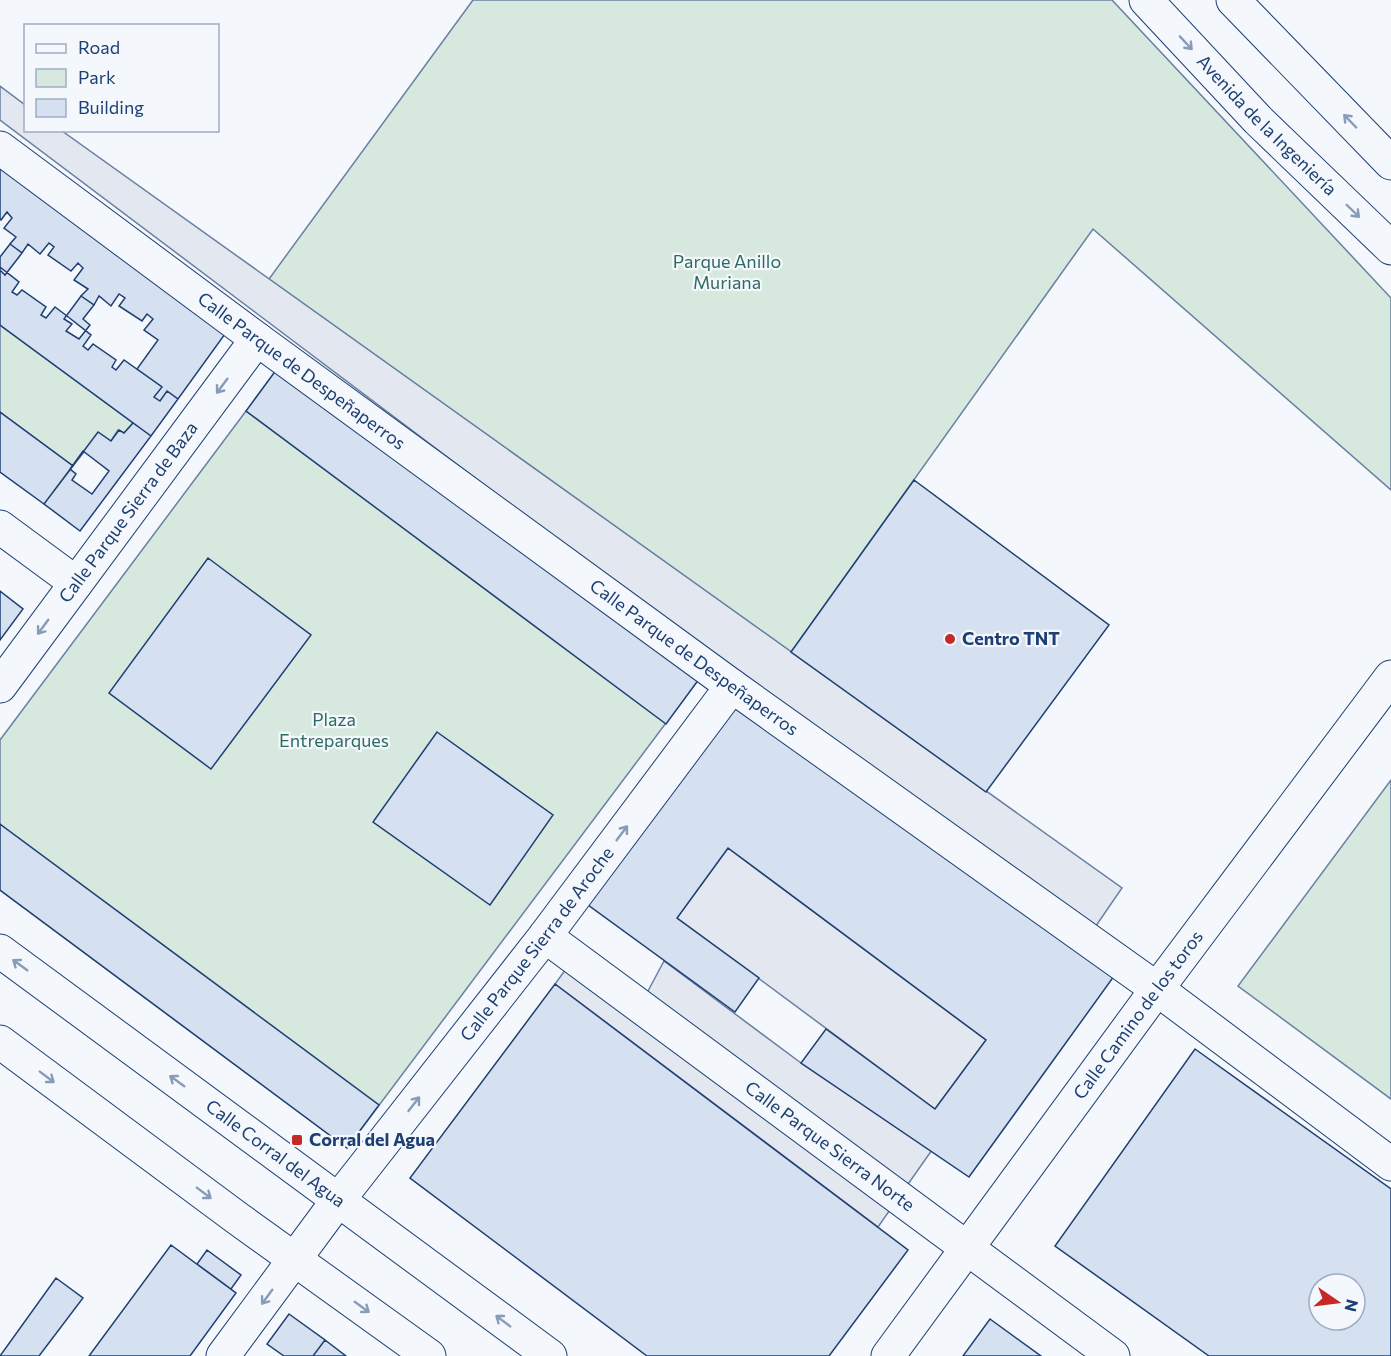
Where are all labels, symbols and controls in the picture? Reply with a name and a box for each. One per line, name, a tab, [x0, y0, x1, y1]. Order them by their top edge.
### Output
legend	[24, 24, 219, 132]
one-way arrow	[1179, 35, 1193, 50]
text: Road	[78, 36, 120, 58]
street label: Avenida de la Ingeniería	[1193, 50, 1342, 200]
text: Park	[78, 66, 116, 88]
text: Building	[78, 96, 144, 118]
one-way arrow	[1343, 114, 1358, 129]
one-way arrow	[1345, 204, 1360, 218]
park label: Parque Anillo Muriana	[673, 250, 781, 293]
street label: Calle Parque de Despeñaperros	[194, 287, 410, 454]
one-way arrow	[216, 378, 228, 394]
street label: Calle Parque Sierra de Baza	[54, 417, 202, 607]
street label: Calle Parque de Despeñaperros	[586, 574, 803, 740]
one-way arrow	[37, 619, 50, 635]
place label: Centro TNT	[962, 627, 1060, 649]
marker: Centro TNT	[943, 632, 957, 646]
park label: Plaza Entreparques	[279, 708, 389, 751]
one-way arrow	[616, 825, 629, 841]
street label: Calle Parque Sierra de Aroche	[455, 842, 618, 1045]
street label: Calle Camino de los toros	[1068, 926, 1207, 1103]
one-way arrow	[12, 959, 28, 972]
one-way arrow	[39, 1070, 55, 1083]
one-way arrow	[170, 1074, 186, 1087]
street label: Calle Parque Sierra Norte	[741, 1076, 919, 1215]
street label: Calle Corral del Agua	[202, 1094, 350, 1212]
one-way arrow	[407, 1096, 420, 1112]
place label: Corral del Agua	[309, 1128, 435, 1150]
marker: Corral del Agua	[290, 1133, 304, 1147]
one-way arrow	[195, 1187, 211, 1199]
north arrow	[1307, 1272, 1367, 1332]
one-way arrow	[261, 1289, 273, 1305]
text: N	[1341, 1298, 1363, 1314]
one-way arrow	[353, 1301, 369, 1313]
one-way arrow	[496, 1315, 512, 1327]

